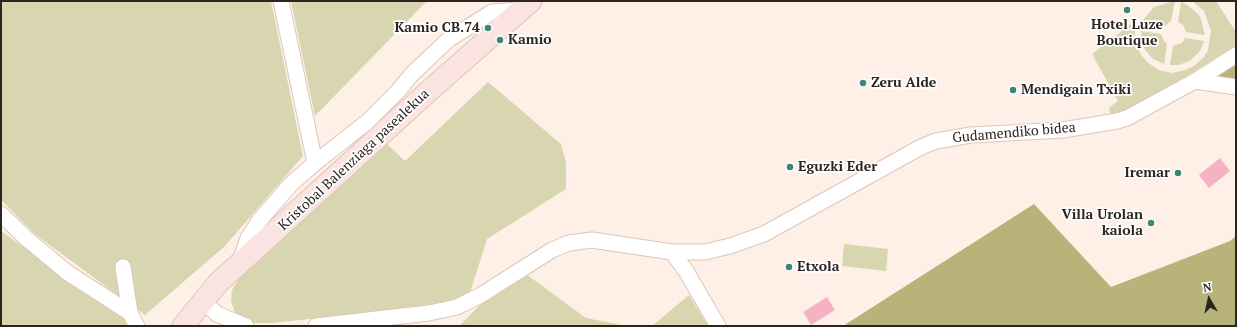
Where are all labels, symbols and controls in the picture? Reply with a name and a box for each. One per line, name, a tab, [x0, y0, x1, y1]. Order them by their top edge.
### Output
marker: Hotel Luze Boutique	[1122, 5, 1132, 15]
place label: Hotel Luze Boutique	[1091, 17, 1163, 50]
place label: Kamio CB.74	[394, 20, 480, 36]
marker: Kamio CB.74	[483, 23, 493, 33]
place label: Kamio	[508, 32, 552, 48]
marker: Kamio	[495, 35, 505, 45]
place label: Zeru Alde	[871, 75, 936, 91]
marker: Zeru Alde	[858, 78, 868, 88]
place label: Mendigain Txiki	[1021, 82, 1131, 98]
marker: Mendigain Txiki	[1008, 85, 1018, 95]
street label: Kristobal Balenziaga pasealekua	[275, 86, 433, 234]
street label: Gudamendiko bidea	[952, 119, 1076, 147]
place label: Eguzki Eder	[798, 159, 877, 175]
marker: Eguzki Eder	[785, 162, 795, 172]
place label: Iremar	[1124, 165, 1170, 181]
marker: Iremar	[1173, 168, 1183, 178]
place label: Villa Urolan kaiola	[1061, 207, 1143, 240]
marker: Villa Urolan kaiola	[1146, 218, 1156, 228]
place label: Etxola	[797, 259, 839, 275]
marker: Etxola	[784, 262, 794, 272]
north arrow	[1189, 279, 1229, 319]
text: N	[1202, 280, 1212, 295]

